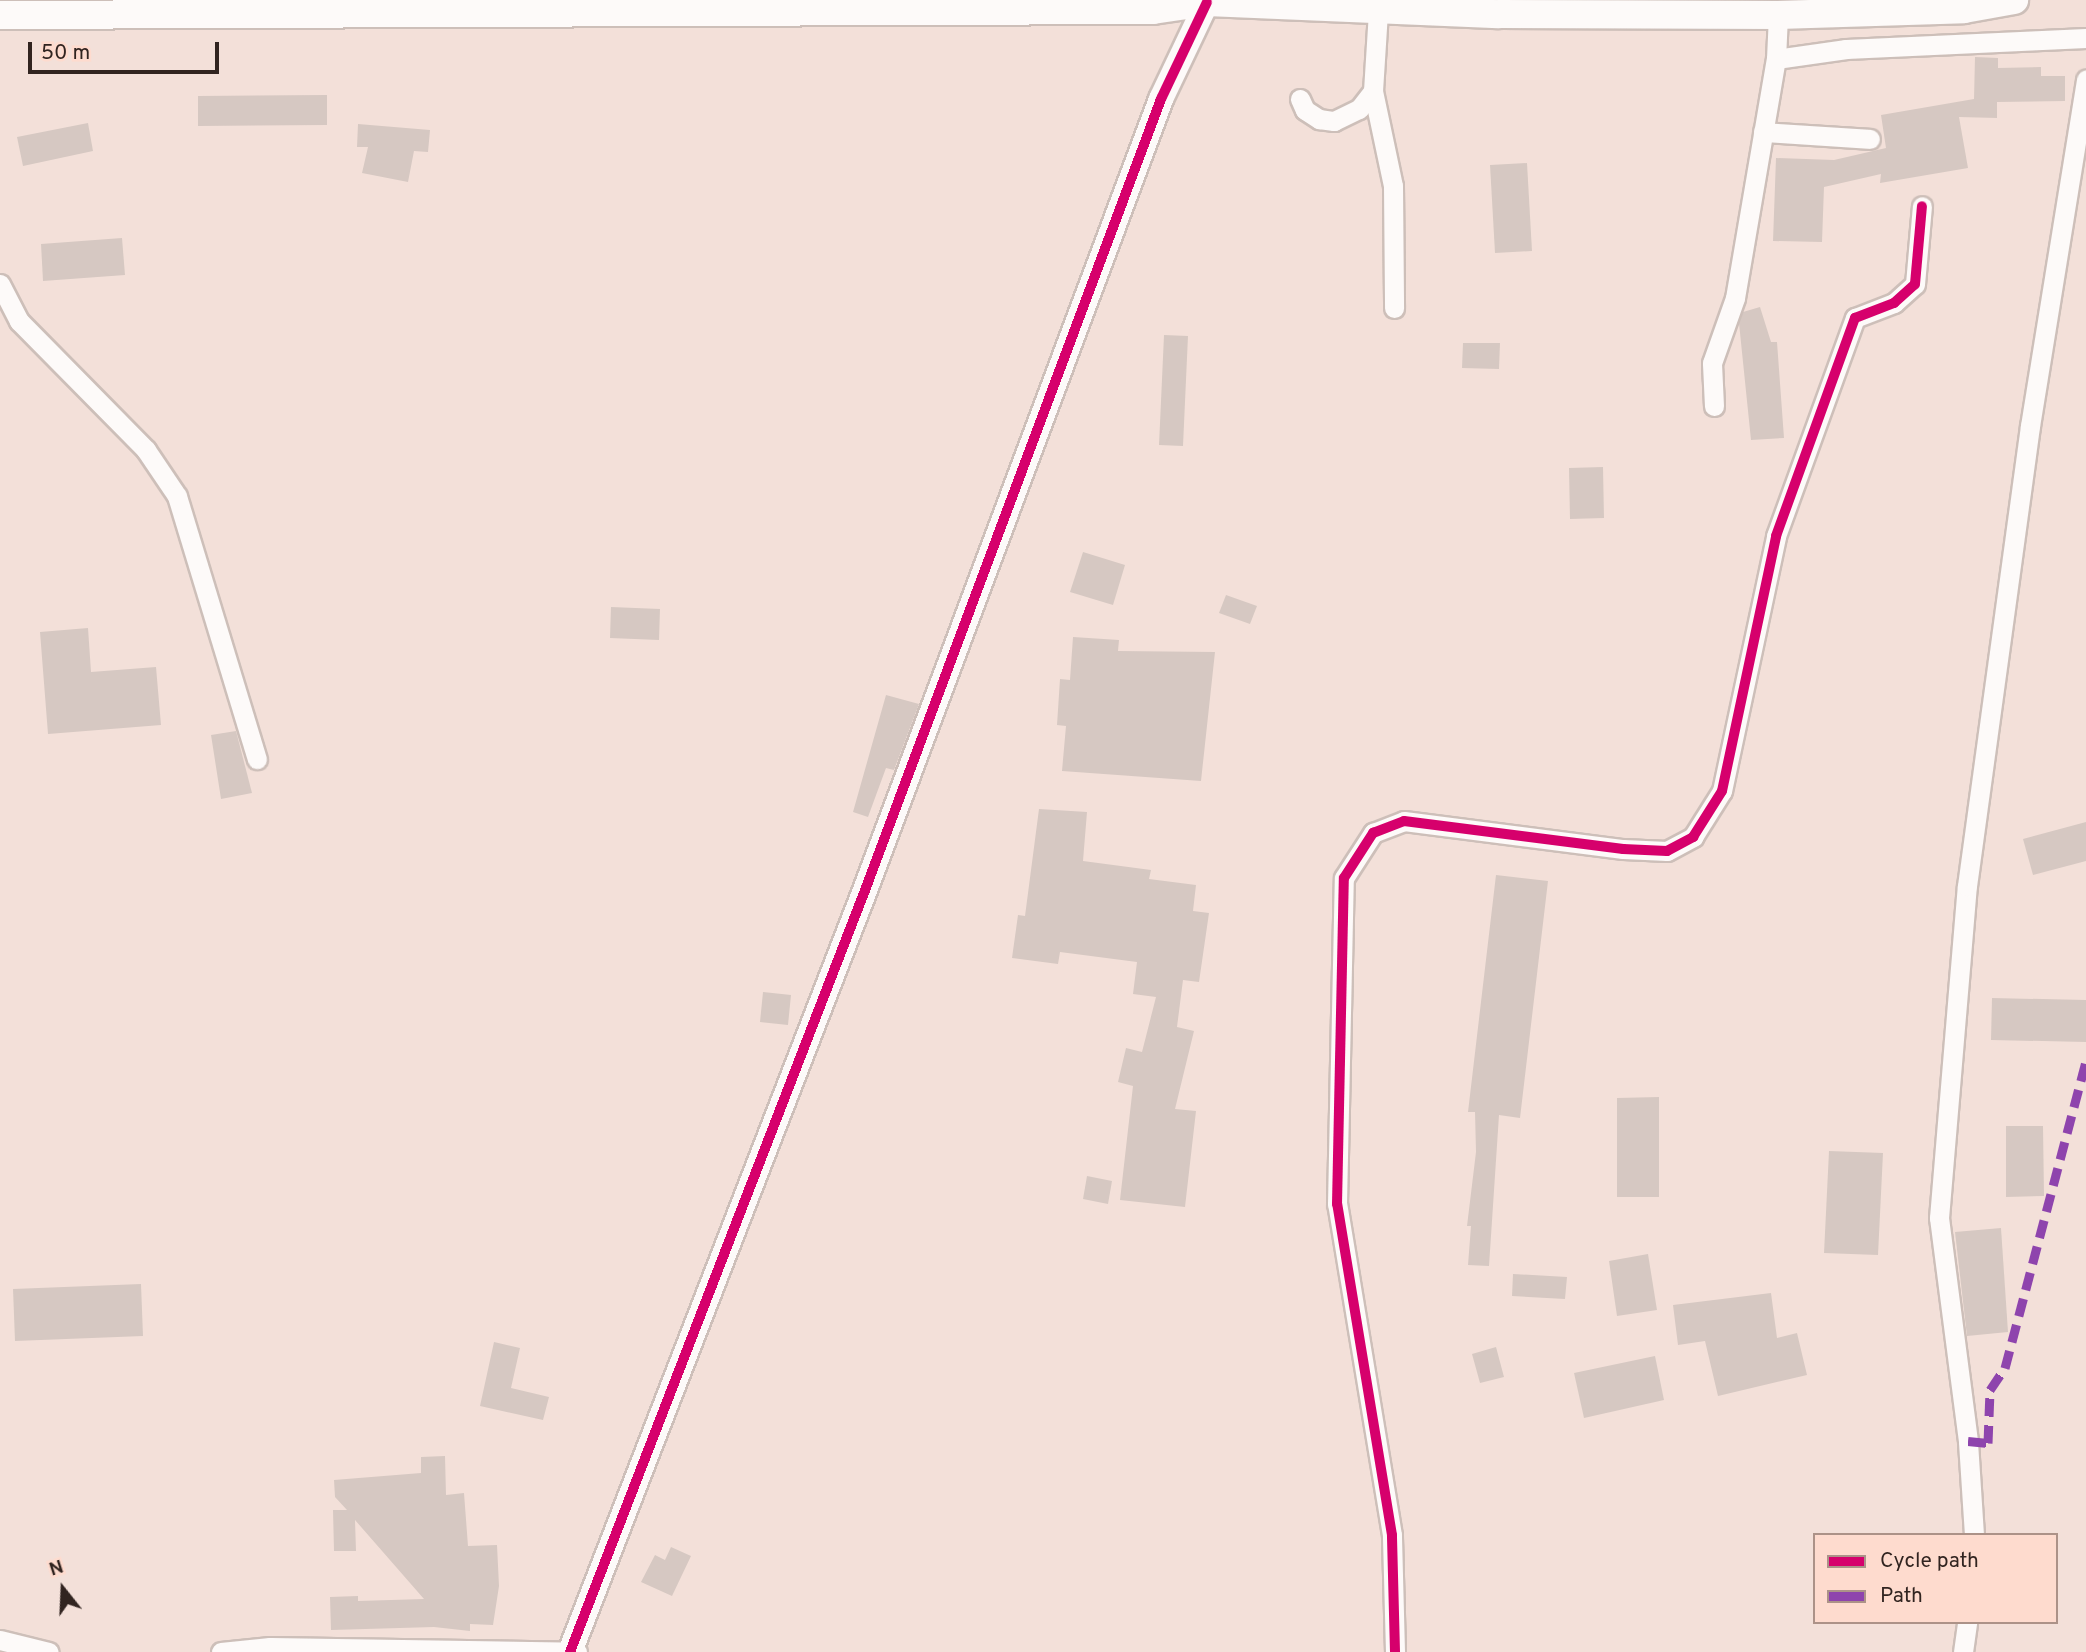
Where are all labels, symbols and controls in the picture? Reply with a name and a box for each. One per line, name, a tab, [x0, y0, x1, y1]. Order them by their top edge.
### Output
scale bar	[32, 28, 222, 72]
text: 50 m	[41, 40, 90, 67]
legend	[1813, 1533, 2058, 1624]
text: Cycle path	[1880, 1548, 1979, 1575]
north arrow	[28, 1554, 98, 1624]
text: N	[46, 1556, 67, 1583]
text: Path	[1880, 1583, 1923, 1610]

